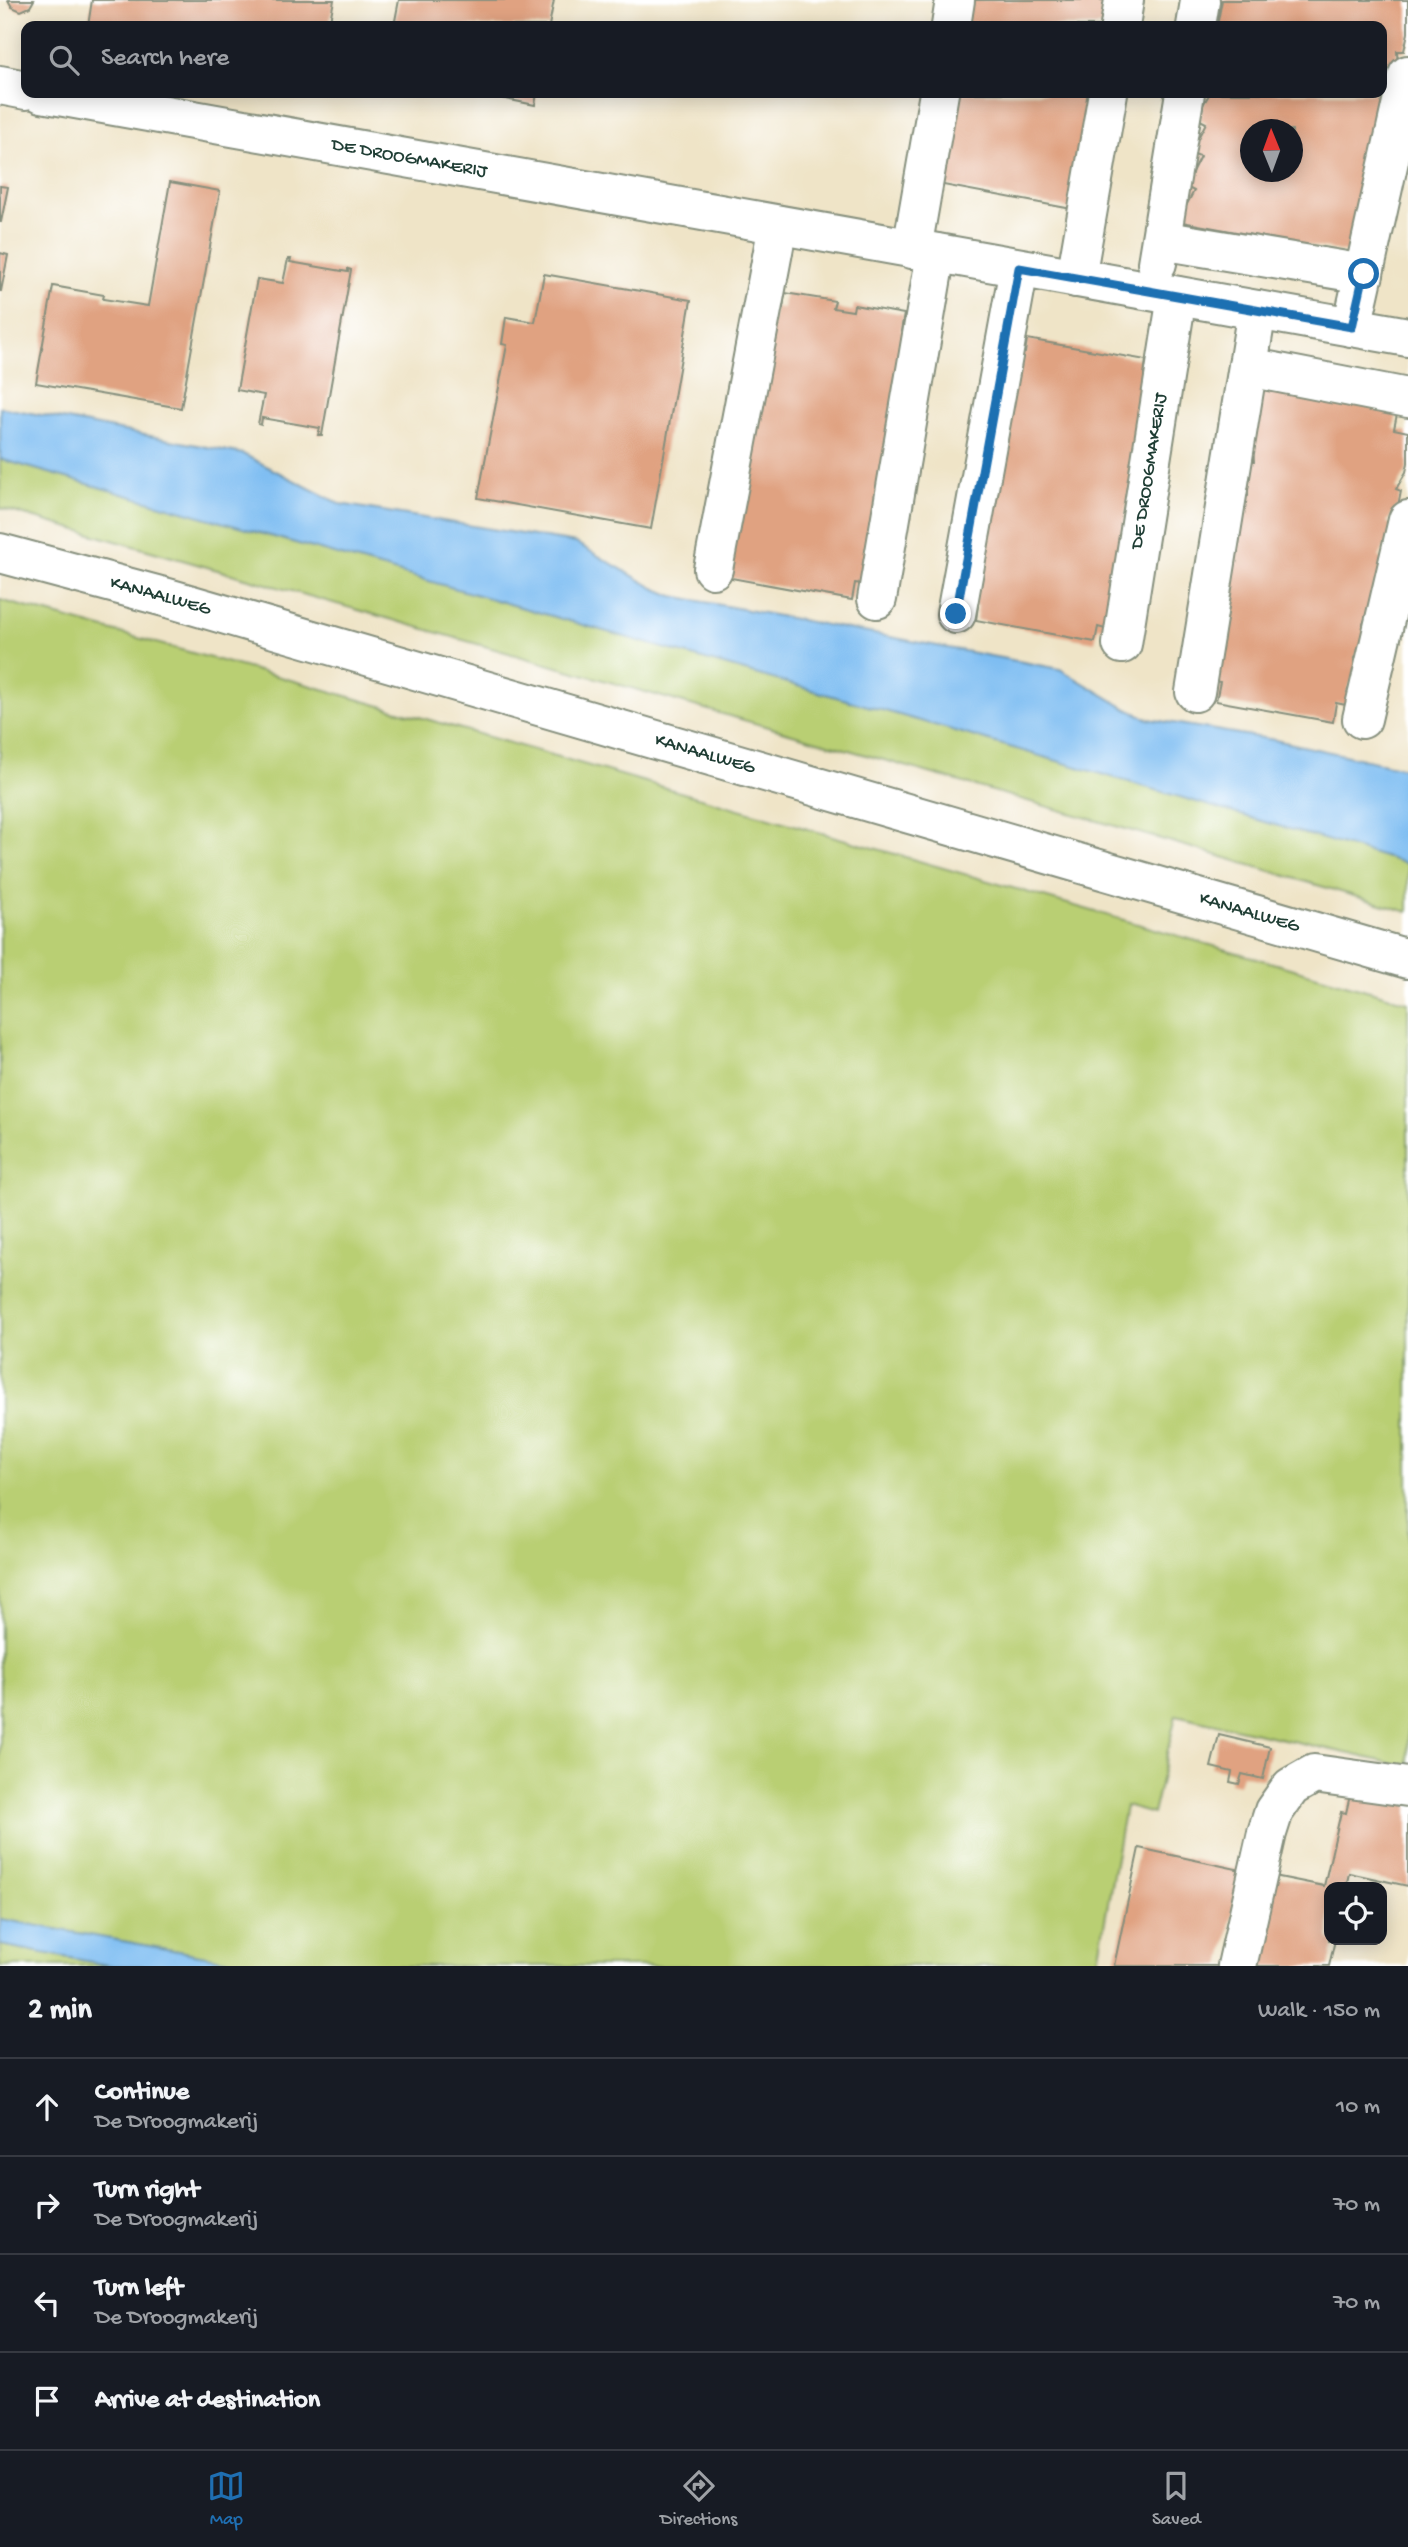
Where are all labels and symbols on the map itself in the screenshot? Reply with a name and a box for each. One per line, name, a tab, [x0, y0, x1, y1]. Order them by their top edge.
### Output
north arrow	[1240, 119, 1303, 182]
street label: DE DROOGMAKERIJ	[328, 133, 490, 184]
route start	[1348, 258, 1379, 289]
street label: DE DROOGMAKERIJ	[1125, 391, 1173, 553]
street label: KANAALWEG	[107, 571, 214, 622]
route end	[940, 598, 971, 629]
street label: KANAALWEG	[652, 729, 759, 780]
street label: KANAALWEG	[1196, 887, 1303, 939]

